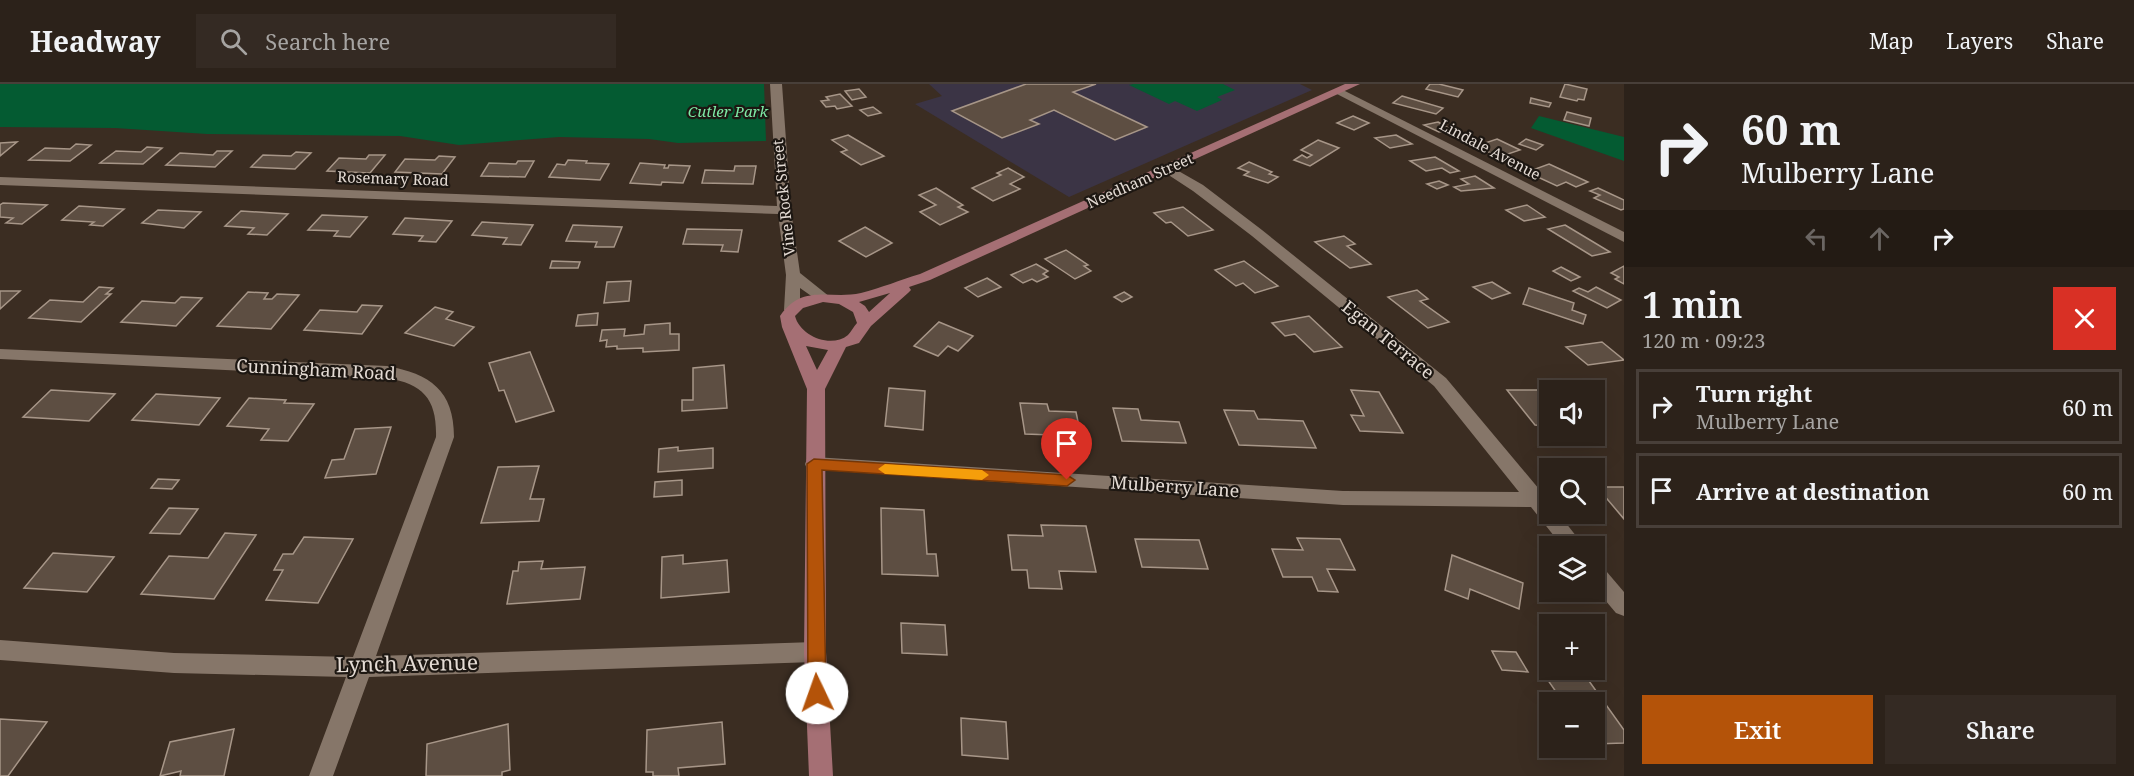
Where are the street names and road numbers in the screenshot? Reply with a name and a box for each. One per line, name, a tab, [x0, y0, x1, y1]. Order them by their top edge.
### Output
street label: Lindale Avenue	[1436, 114, 1544, 184]
street label: Vine Rock Street	[767, 139, 799, 257]
street label: Needham Street	[1083, 148, 1196, 213]
street label: Rosemary Road	[337, 166, 449, 190]
street label: Egan Terrace	[1337, 295, 1440, 384]
street label: Cunningham Road	[236, 353, 396, 385]
street label: Mulberry Lane	[1110, 470, 1240, 502]
street label: Lynch Avenue	[336, 648, 478, 678]

